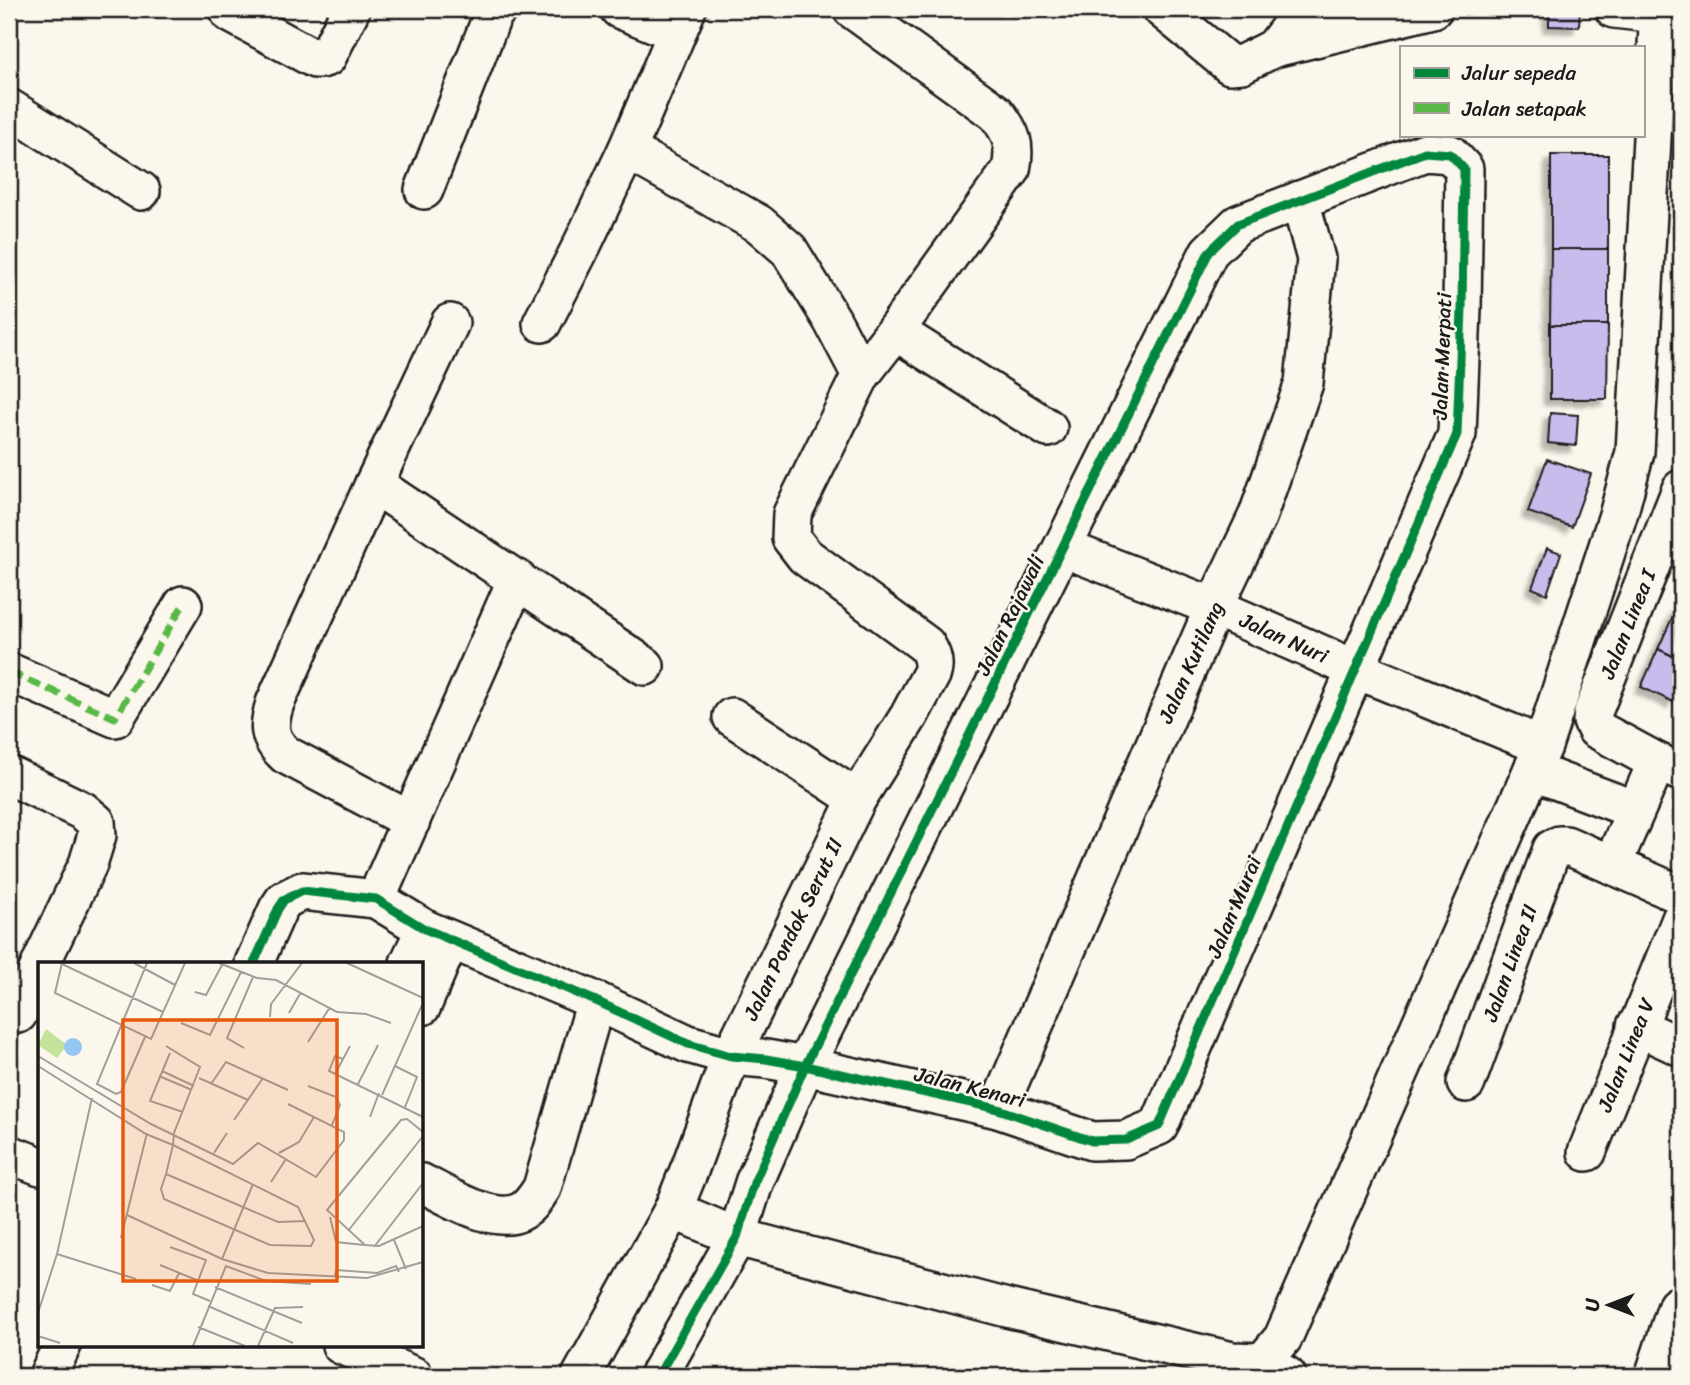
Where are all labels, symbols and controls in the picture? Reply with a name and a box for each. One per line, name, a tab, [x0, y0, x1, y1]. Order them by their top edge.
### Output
legend	[1400, 46, 1644, 136]
text: Jalur sepeda	[1461, 54, 1576, 92]
text: Jalan setapak	[1461, 90, 1587, 128]
street label: Jalan Merpati	[1421, 291, 1463, 421]
street label: Jalan Rajawali	[964, 547, 1056, 683]
street label: Jalan Linea I	[1588, 562, 1668, 686]
street label: Jalan Kutilang	[1147, 595, 1235, 730]
street label: Jalan Nuri	[1232, 601, 1336, 675]
street label: Jalan Pondok Serut II	[732, 831, 854, 1028]
street label: Jalan Murai	[1195, 849, 1273, 965]
street label: Jalan Linea II	[1471, 899, 1549, 1028]
inset map	[38, 962, 424, 1346]
street label: Jalan Linea V	[1586, 991, 1667, 1119]
street label: Jalan Kenari	[910, 1055, 1031, 1119]
north arrow	[1574, 1270, 1644, 1340]
text: U	[1576, 1297, 1609, 1311]

